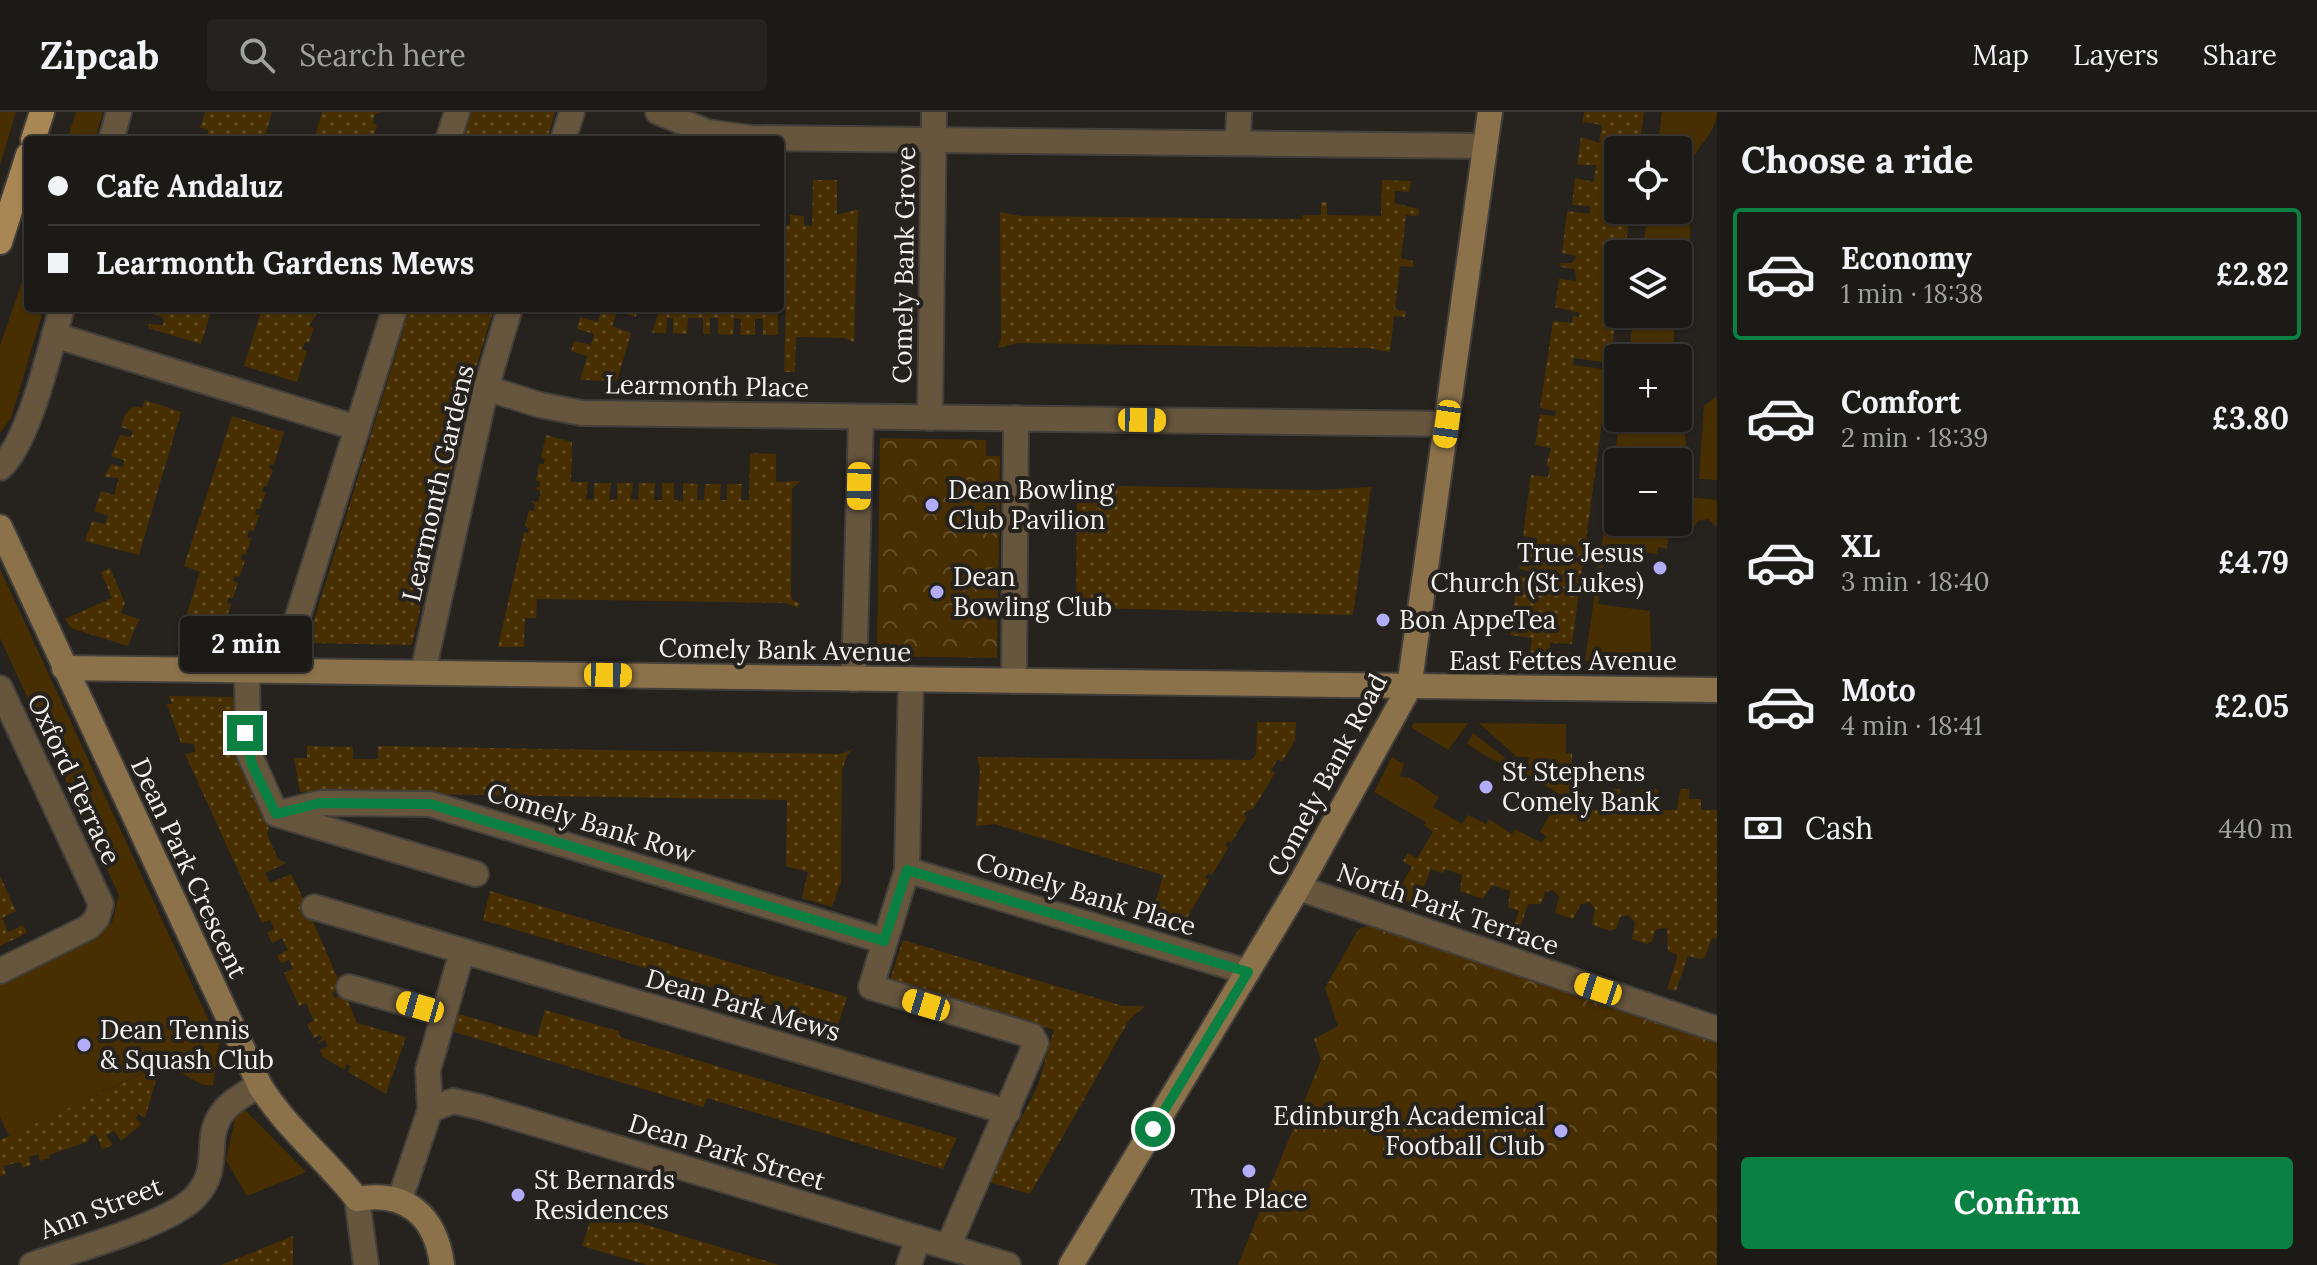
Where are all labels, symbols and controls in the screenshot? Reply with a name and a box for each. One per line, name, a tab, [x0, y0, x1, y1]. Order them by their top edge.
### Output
search box	[207, 19, 767, 91]
text: Zipcab	[40, 31, 159, 79]
icon: search	[235, 33, 279, 77]
text: Search here	[299, 36, 466, 74]
text: Map	[1972, 37, 2029, 73]
text: Layers	[2073, 37, 2159, 73]
text: Share	[2203, 37, 2277, 73]
map controls	[1604, 136, 1692, 536]
button: locate	[1604, 136, 1692, 224]
text: Choose a ride	[1741, 137, 1973, 183]
street label: Comely Bank Grove	[885, 146, 922, 384]
text: Cafe Andaluz	[96, 167, 283, 205]
icon: car	[1745, 238, 1817, 310]
text: Economy	[1841, 239, 1972, 277]
button: layers	[1604, 240, 1692, 328]
text: Learmonth Gardens Mews	[96, 244, 474, 282]
text: £2.82	[2216, 255, 2289, 293]
text: 1 min · 18:38	[1841, 277, 1983, 310]
button: +	[1604, 344, 1692, 432]
street label: Learmonth Gardens	[394, 361, 481, 604]
street label: Learmonth Place	[605, 367, 809, 404]
icon: car	[1745, 382, 1817, 454]
text: Comfort	[1841, 383, 1961, 421]
car	[1432, 399, 1462, 449]
text: £3.80	[2212, 399, 2289, 437]
car	[1118, 408, 1166, 432]
text: 2 min · 18:39	[1841, 421, 1988, 454]
button: −	[1604, 448, 1692, 536]
car	[847, 462, 871, 510]
place label: Dean Bowling Club Pavilion	[948, 473, 1115, 536]
marker: Dean Bowling Club Pavilion	[923, 496, 941, 514]
icon: car	[1745, 526, 1817, 598]
text: XL	[1841, 527, 1880, 565]
place label: True Jesus Church (St Lukes)	[1431, 536, 1644, 600]
text: £4.79	[2218, 543, 2289, 581]
marker: True Jesus Church (St Lukes)	[1651, 559, 1669, 577]
place label: Dean Bowling Club	[953, 560, 1112, 623]
text: 3 min · 18:40	[1841, 565, 1990, 598]
marker: Dean Bowling Club	[928, 583, 946, 601]
place label: Bon AppeTea	[1399, 603, 1556, 636]
marker: Bon AppeTea	[1374, 611, 1392, 629]
callout: 2 min	[179, 617, 311, 673]
text: 2 min	[211, 627, 281, 660]
street label: Comely Bank Avenue	[658, 631, 912, 668]
street label: East Fettes Avenue	[1449, 644, 1677, 677]
car	[584, 663, 632, 687]
street label: Comely Bank Road	[1259, 668, 1394, 882]
icon: car	[1745, 670, 1817, 742]
text: Moto	[1841, 671, 1916, 709]
text: £2.05	[2214, 687, 2289, 725]
street label: Oxford Terrace	[20, 688, 128, 869]
text: 4 min · 18:41	[1841, 709, 1983, 742]
route end	[227, 715, 263, 751]
street label: Dean Park Crescent	[124, 752, 255, 983]
place label: St Stephens Comely Bank	[1502, 755, 1660, 818]
street label: Comely Bank Row	[483, 775, 700, 870]
marker: St Stephens Comely Bank	[1477, 778, 1495, 796]
icon: cash	[1741, 806, 1785, 850]
text: Cash	[1805, 809, 1873, 847]
text: 440 m	[2219, 812, 2293, 845]
street label: Comely Bank Place	[972, 844, 1200, 943]
street label: North Park Terrace	[1333, 855, 1564, 962]
street label: Dean Park Mews	[642, 961, 844, 1048]
car	[1571, 970, 1625, 1008]
car	[900, 987, 952, 1023]
car	[394, 989, 446, 1025]
place label: Dean Tennis & Squash Club	[100, 1013, 274, 1076]
marker: Dean Tennis & Squash Club	[75, 1036, 93, 1054]
place label: Edinburgh Academical Football Club	[1273, 1099, 1545, 1162]
street label: Dean Park Street	[625, 1106, 830, 1197]
route start	[1135, 1111, 1171, 1147]
marker: Edinburgh Academical Football Club	[1552, 1122, 1570, 1140]
button: Confirm	[1741, 1157, 2293, 1249]
marker: The Place	[1240, 1162, 1258, 1180]
place label: St Bernards Residences	[534, 1163, 675, 1226]
street label: Ann Street	[34, 1169, 167, 1246]
place label: The Place	[1190, 1182, 1308, 1215]
marker: St Bernards Residences	[509, 1186, 527, 1204]

